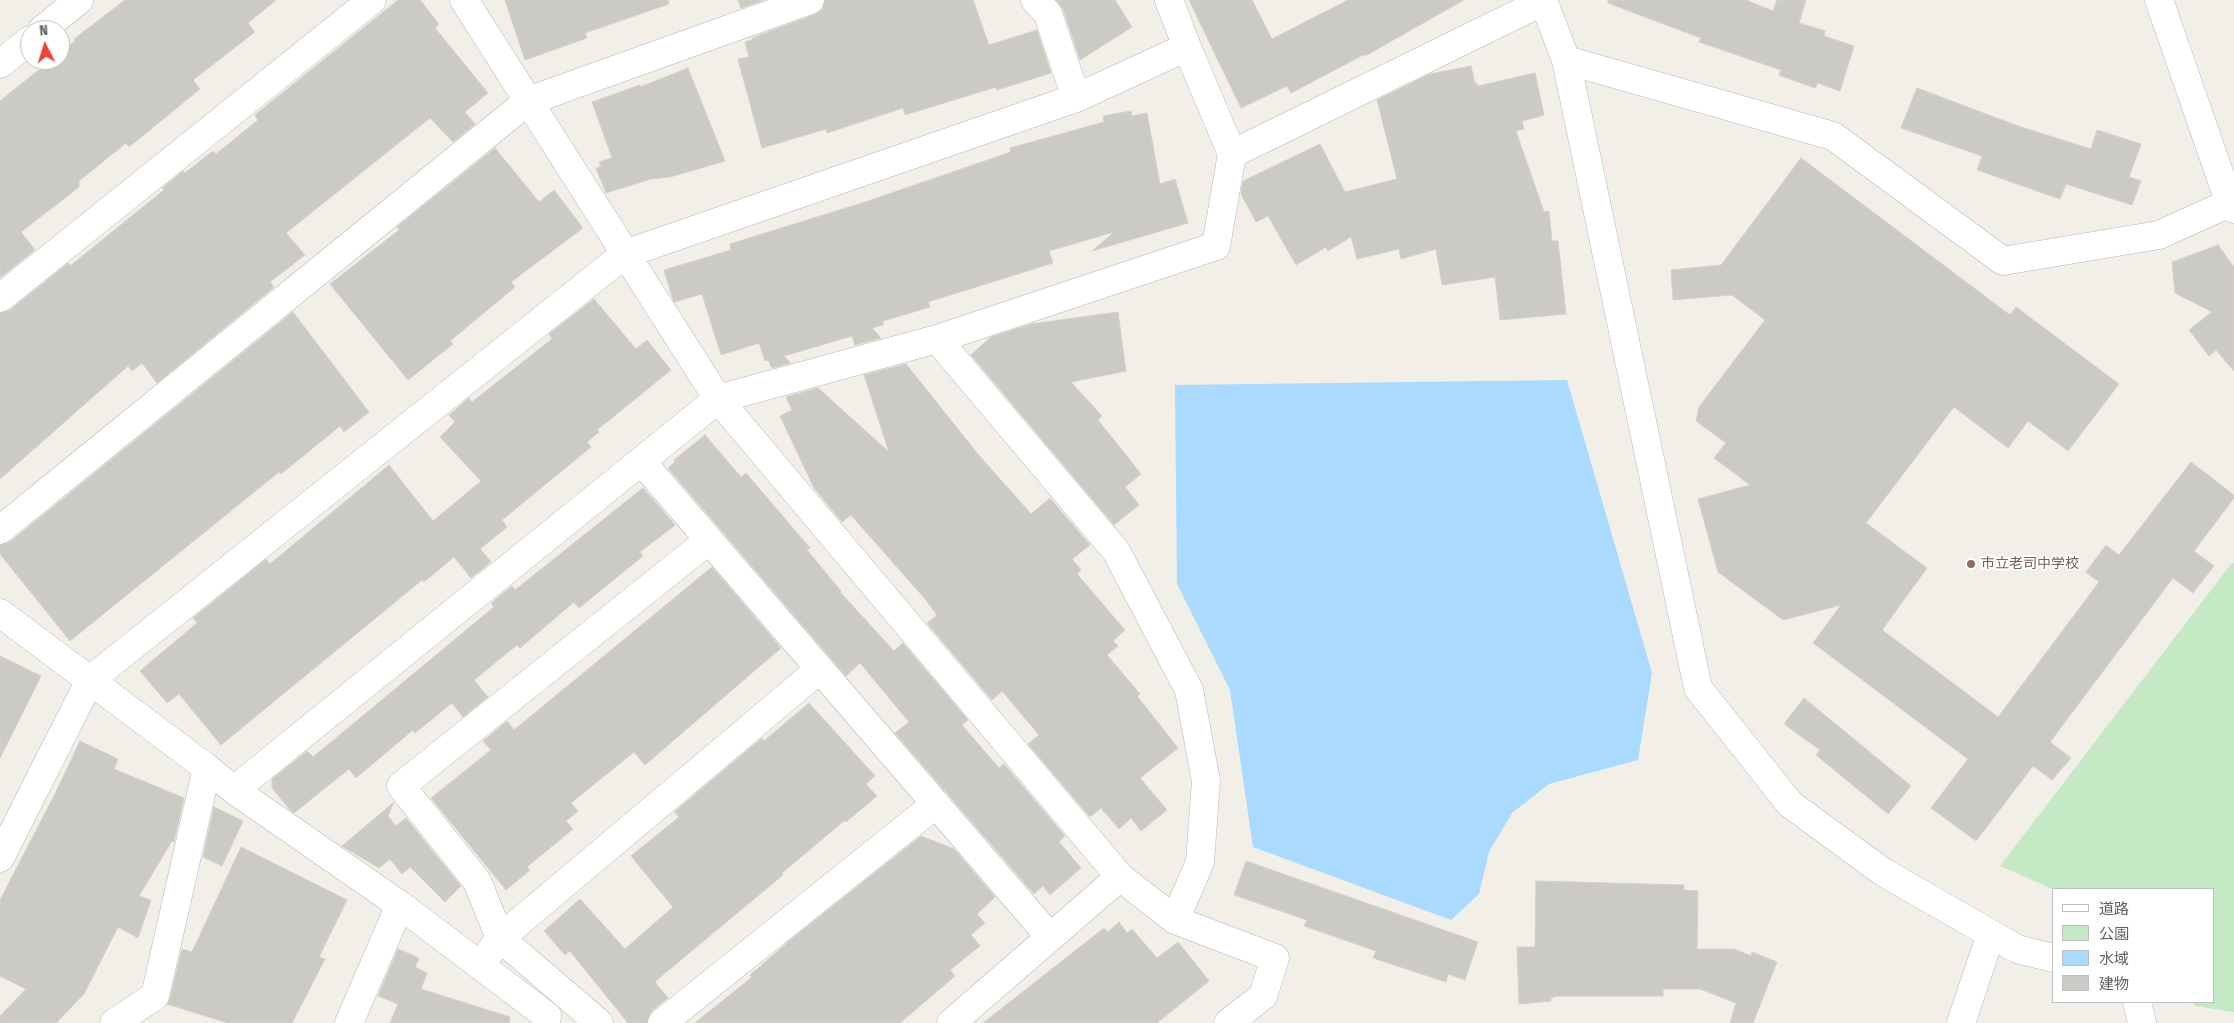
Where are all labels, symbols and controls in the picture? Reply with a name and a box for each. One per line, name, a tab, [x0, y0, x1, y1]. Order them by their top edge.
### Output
north arrow	[20, 20, 70, 70]
text: N	[39, 22, 49, 39]
place label: 市立老司中学校	[1981, 556, 2079, 572]
marker: 市立老司中学校	[1965, 558, 1977, 570]
legend	[2052, 888, 2214, 1003]
text: 道路	[2099, 900, 2129, 918]
text: 公園	[2099, 925, 2129, 943]
text: 水域	[2099, 950, 2129, 968]
text: 建物	[2099, 975, 2129, 993]

